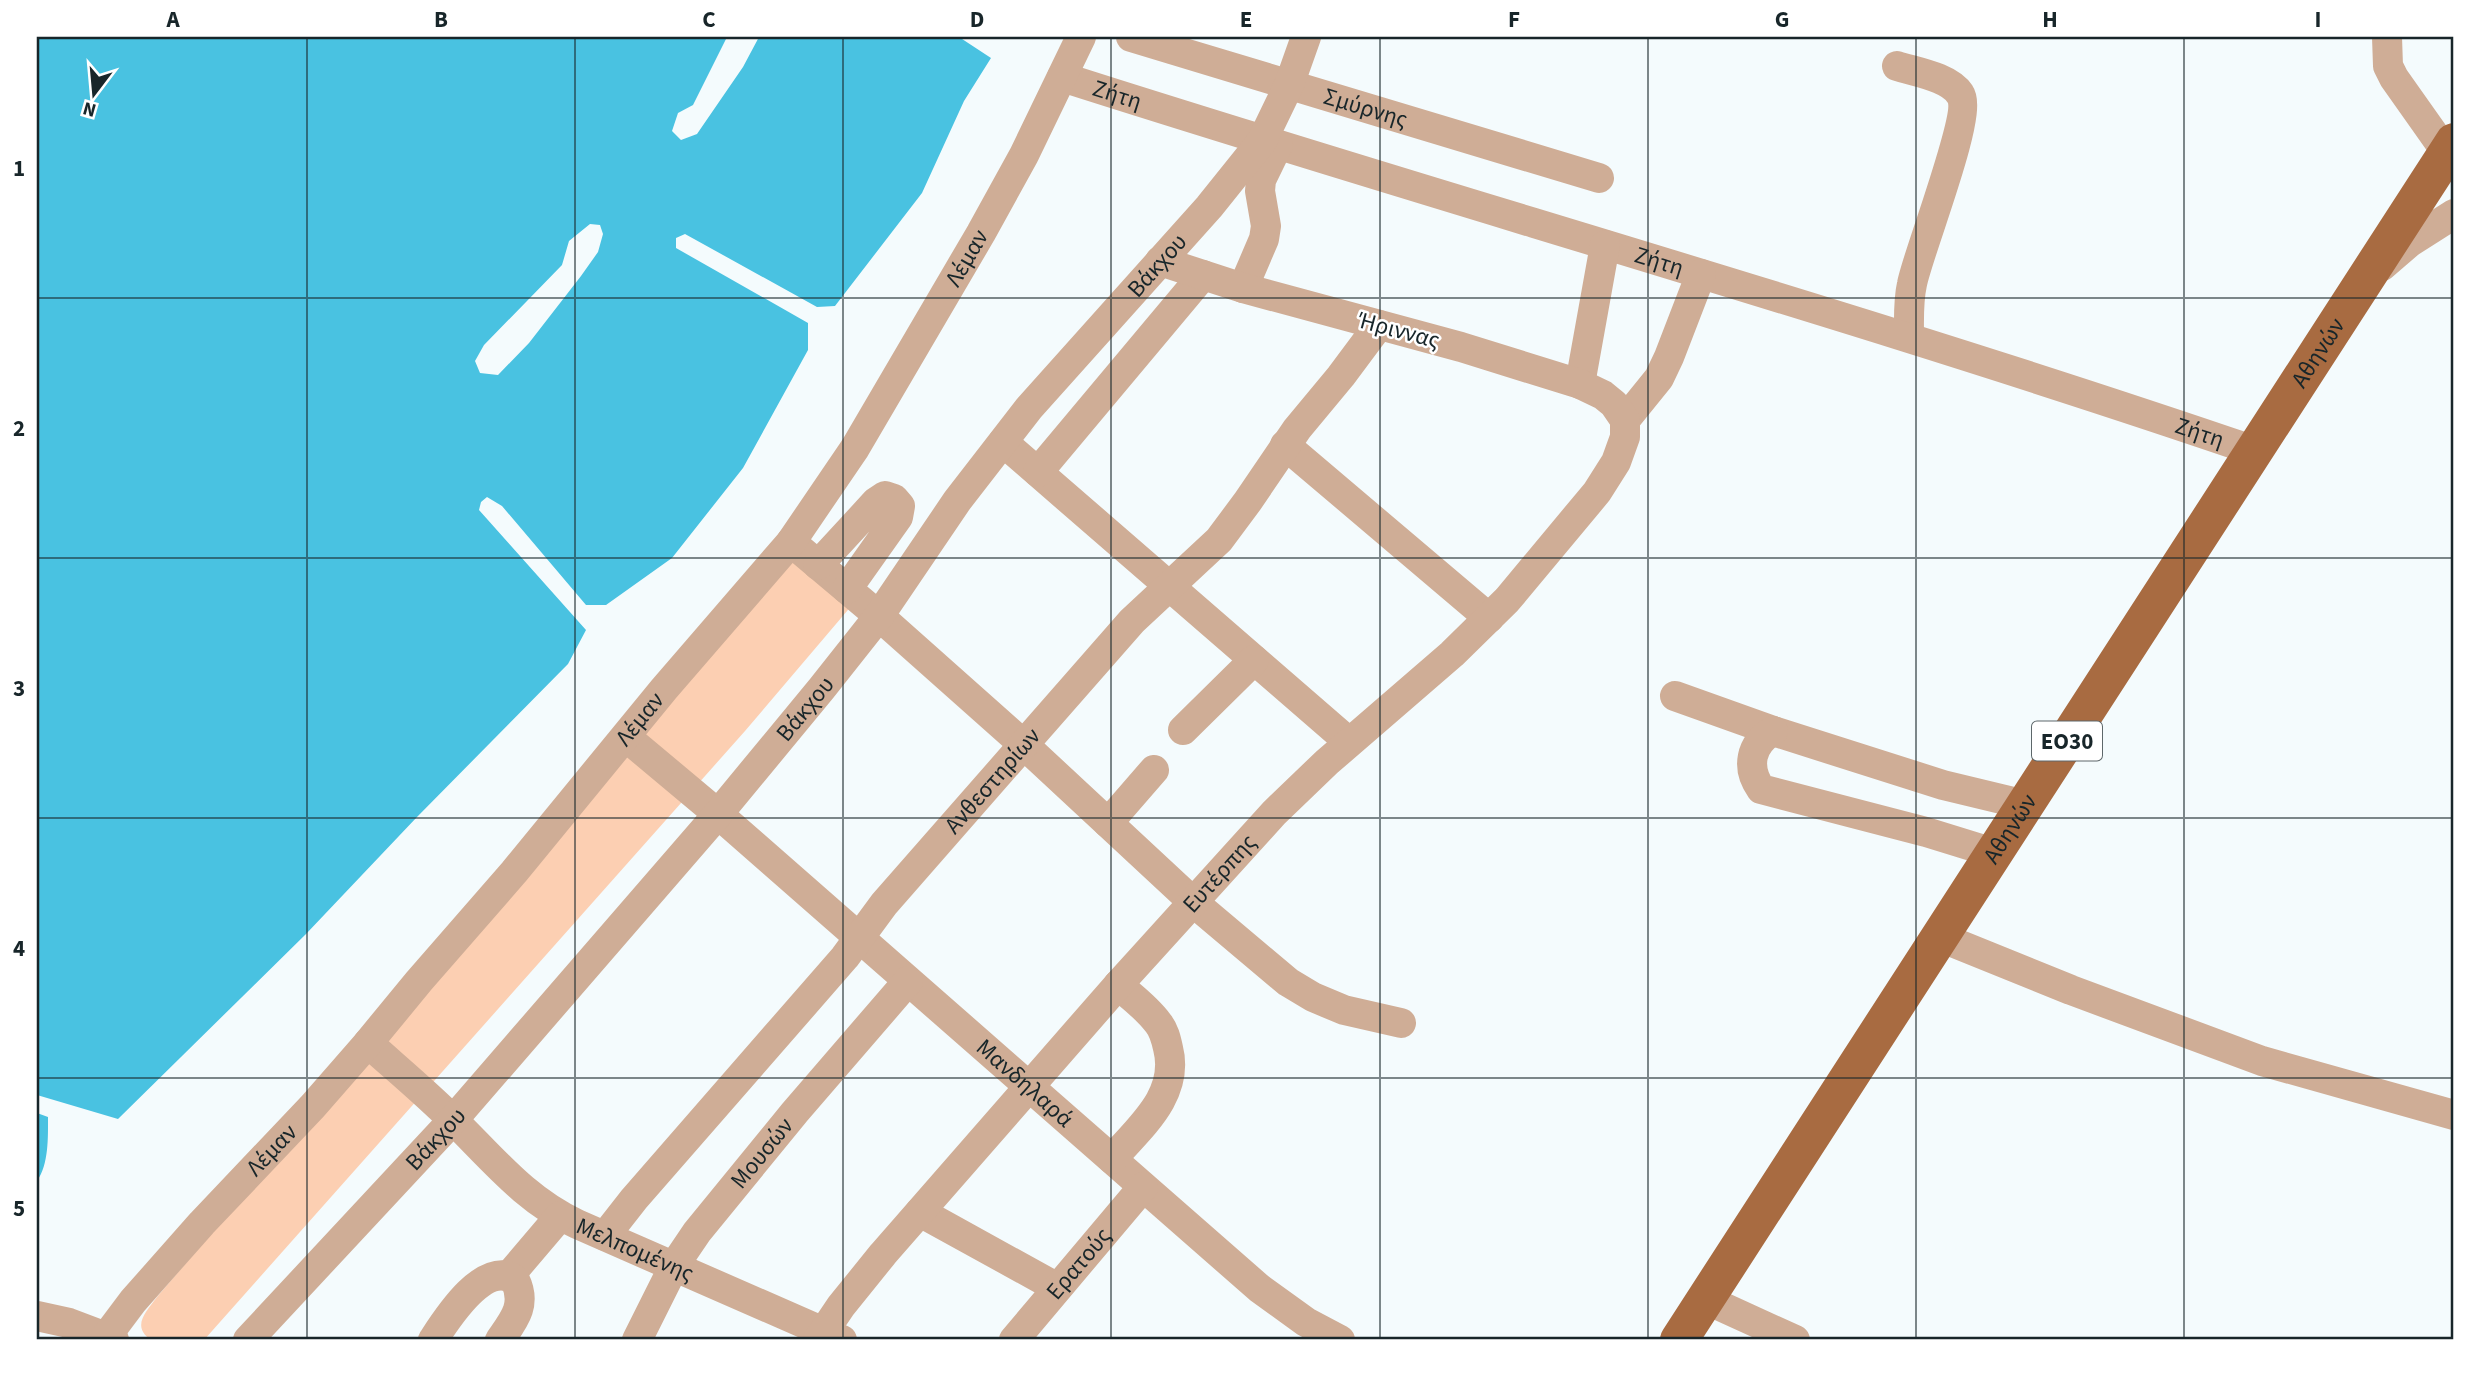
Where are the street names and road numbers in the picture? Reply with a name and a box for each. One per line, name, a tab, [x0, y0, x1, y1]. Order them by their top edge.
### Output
street label: Ζήτη	[1088, 71, 1146, 119]
street label: Σμύρνης	[1319, 79, 1412, 137]
street label: Λέμαν	[936, 223, 997, 293]
street label: Βάκχου	[1119, 226, 1195, 305]
street label: Ζήτη	[1630, 237, 1688, 285]
street label: Ήριννας	[1353, 303, 1444, 358]
street label: Αθηνών	[2282, 311, 2354, 395]
street label: Ζήτη	[2170, 408, 2229, 457]
street label: Βάκχου	[768, 669, 843, 749]
street label: Λέμαν	[607, 684, 673, 754]
street label: Ανθεστηρίων	[936, 720, 1049, 842]
road number: ΕΟ30	[2032, 722, 2102, 761]
street label: Αθηνών	[1974, 787, 2046, 871]
street label: Ευτέρπης	[1175, 826, 1265, 921]
street label: Μανδηλαρά	[968, 1031, 1081, 1136]
street label: Βάκχου	[397, 1100, 474, 1179]
street label: Μουσών	[722, 1110, 802, 1196]
street label: Λέμαν	[238, 1116, 305, 1184]
street label: Μελπομένης	[571, 1209, 699, 1291]
street label: Ερατούς	[1038, 1220, 1120, 1308]

